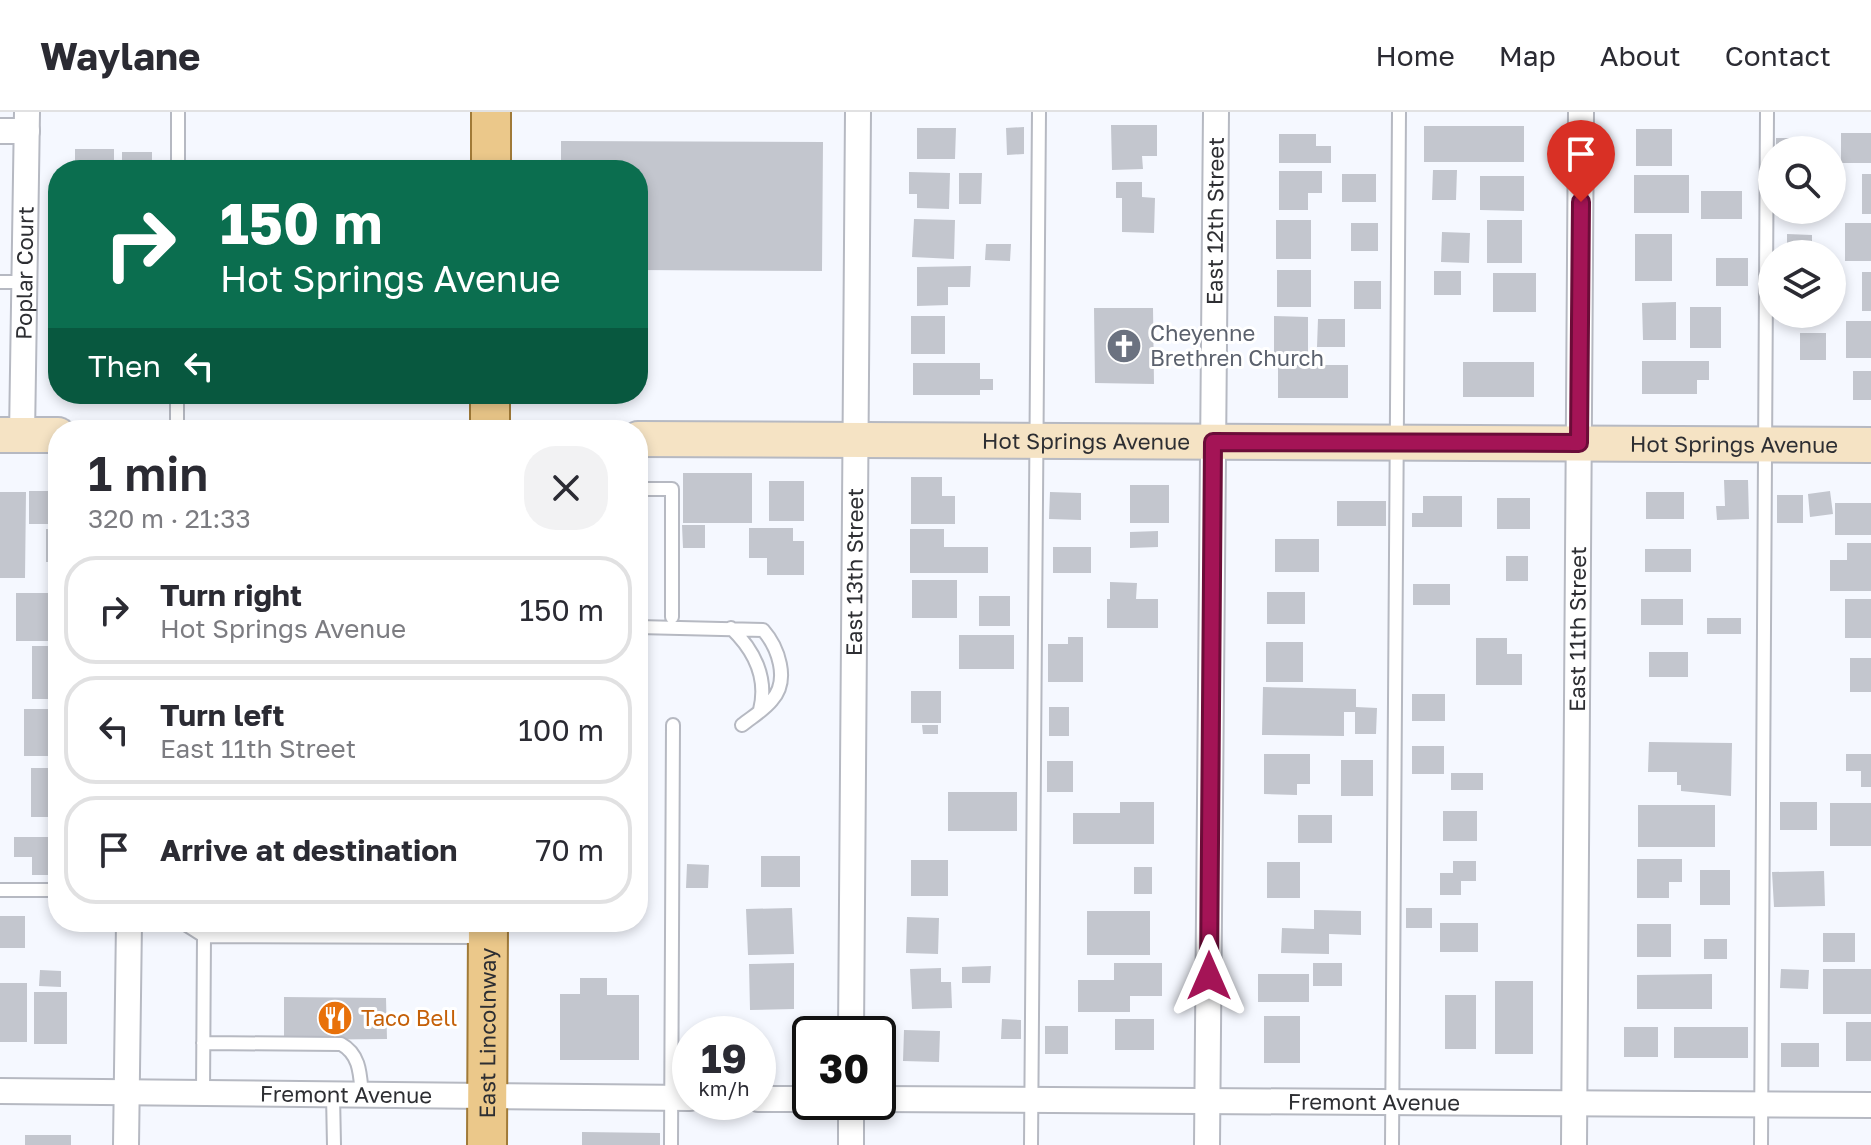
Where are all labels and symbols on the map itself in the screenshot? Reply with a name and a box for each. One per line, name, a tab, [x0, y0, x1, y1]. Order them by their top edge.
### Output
pin	[1547, 120, 1615, 202]
street label: East 12th Street	[1200, 137, 1229, 305]
street label: Poplar Court	[9, 206, 39, 340]
place label: Cheyenne Brethren Church	[1150, 319, 1324, 371]
church icon: Cheyenne Brethren Church	[1105, 327, 1143, 365]
street label: Hot Springs Avenue	[982, 427, 1190, 455]
street label: Hot Springs Avenue	[1630, 430, 1838, 458]
street label: East 13th Street	[840, 488, 868, 656]
street label: East 11th Street	[1563, 546, 1591, 712]
position arrow	[1167, 934, 1251, 1018]
street label: East Lincolnway	[473, 947, 501, 1119]
restaurant icon: Taco Bell	[316, 999, 354, 1037]
place label: Taco Bell	[361, 1004, 457, 1031]
speed limit sign: 30	[792, 1016, 896, 1120]
street label: Fremont Avenue	[260, 1080, 432, 1108]
street label: Fremont Avenue	[1288, 1087, 1460, 1116]

